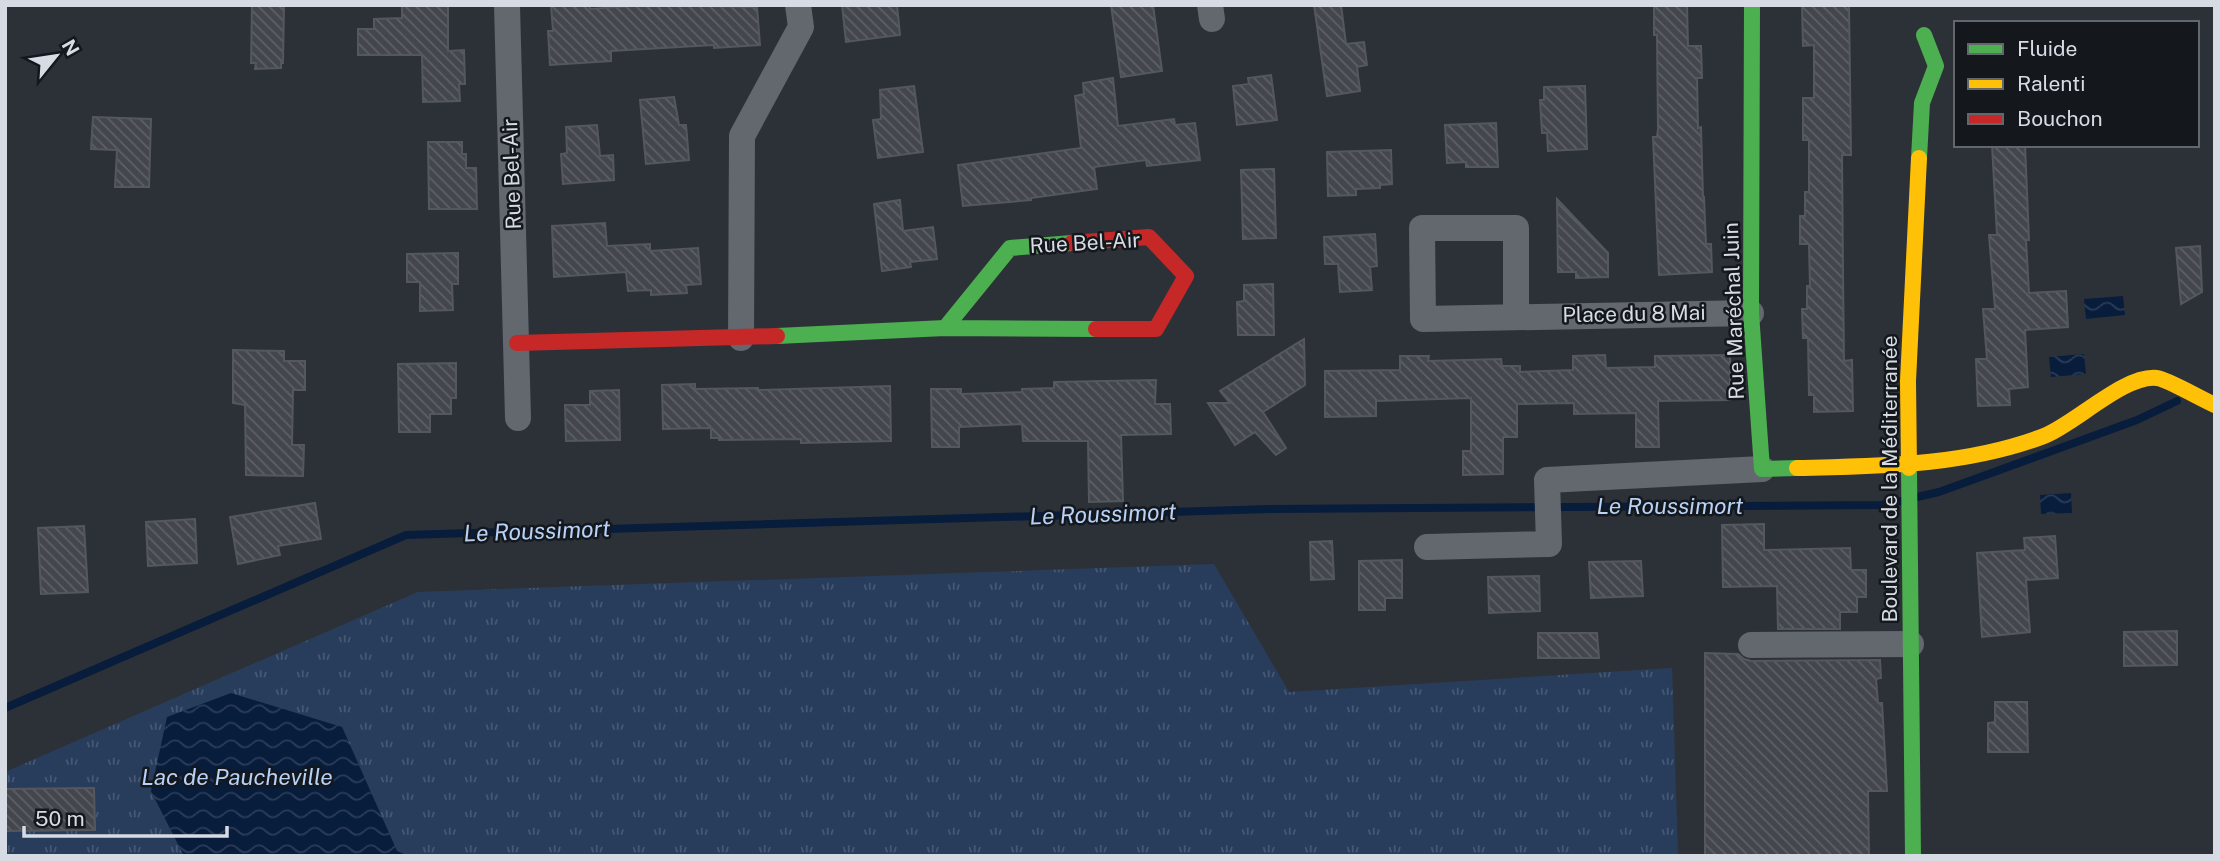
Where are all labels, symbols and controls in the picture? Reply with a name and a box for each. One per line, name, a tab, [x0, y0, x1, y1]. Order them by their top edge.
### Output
north arrow	[21, 21, 91, 91]
legend	[1954, 21, 2199, 147]
text: N	[57, 36, 84, 59]
text: Fluide	[2017, 36, 2077, 61]
text: Ralenti	[2017, 71, 2085, 96]
text: Bouchon	[2017, 106, 2103, 131]
street label: Rue Bel-Air	[497, 118, 526, 230]
street label: Rue Maréchal Juin	[1718, 222, 1749, 400]
street label: Rue Bel-Air	[1029, 227, 1141, 258]
street label: Place du 8 Mai	[1562, 300, 1706, 327]
street label: Boulevard de la Méditerranée	[1877, 335, 1902, 623]
water label: Le Roussimort	[1597, 492, 1744, 519]
water label: Le Roussimort	[1029, 497, 1177, 530]
water label: Le Roussimort	[463, 514, 611, 547]
water label: Lac de Paucheville	[141, 763, 333, 790]
scale bar	[24, 794, 228, 838]
text: 50 m	[35, 806, 85, 831]

